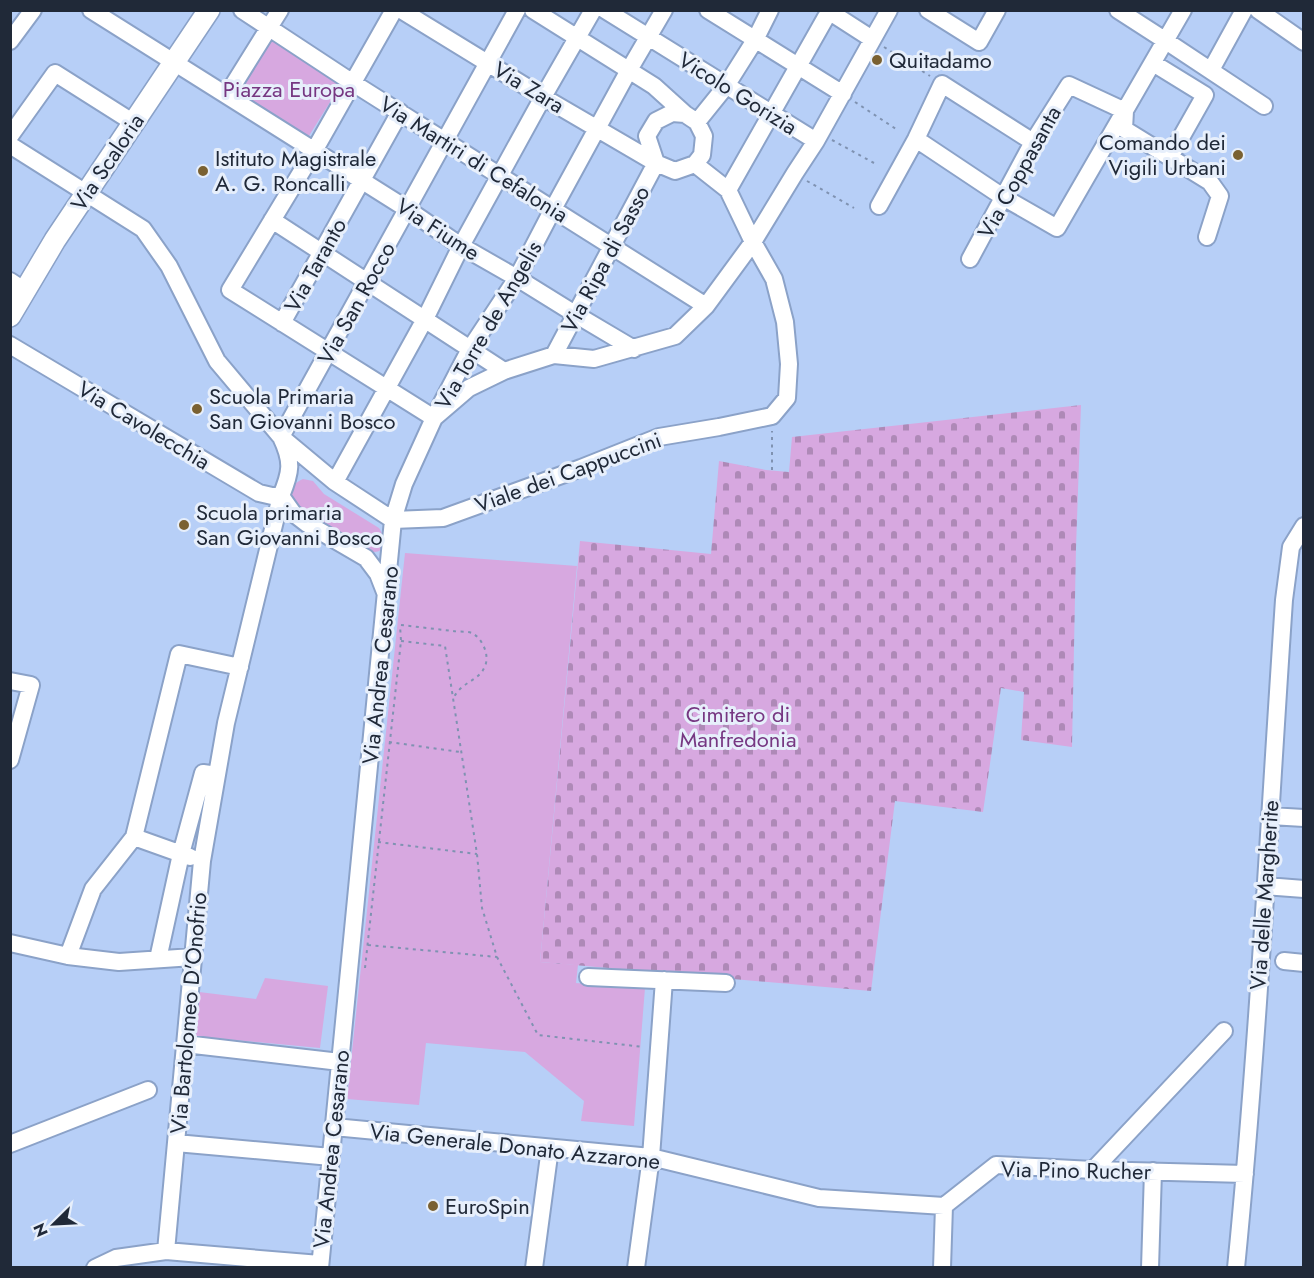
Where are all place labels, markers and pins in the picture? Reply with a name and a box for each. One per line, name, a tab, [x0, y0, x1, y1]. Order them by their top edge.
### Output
place label: Quitadamo	[889, 44, 992, 76]
marker: Quitadamo	[870, 53, 884, 67]
place label: Comando dei Vigili Urbani	[1099, 126, 1226, 183]
place label: Istituto Magistrale A. G. Roncalli	[215, 142, 376, 199]
marker: Comando dei Vigili Urbani	[1231, 148, 1245, 162]
marker: Istituto Magistrale A. G. Roncalli	[196, 164, 210, 178]
place label: Scuola Primaria San Giovanni Bosco	[209, 380, 396, 437]
marker: Scuola Primaria San Giovanni Bosco	[190, 402, 204, 416]
place label: Scuola primaria San Giovanni Bosco	[196, 496, 383, 553]
marker: Scuola primaria San Giovanni Bosco	[177, 518, 191, 532]
place label: EuroSpin	[445, 1190, 530, 1222]
marker: EuroSpin	[426, 1199, 440, 1213]

